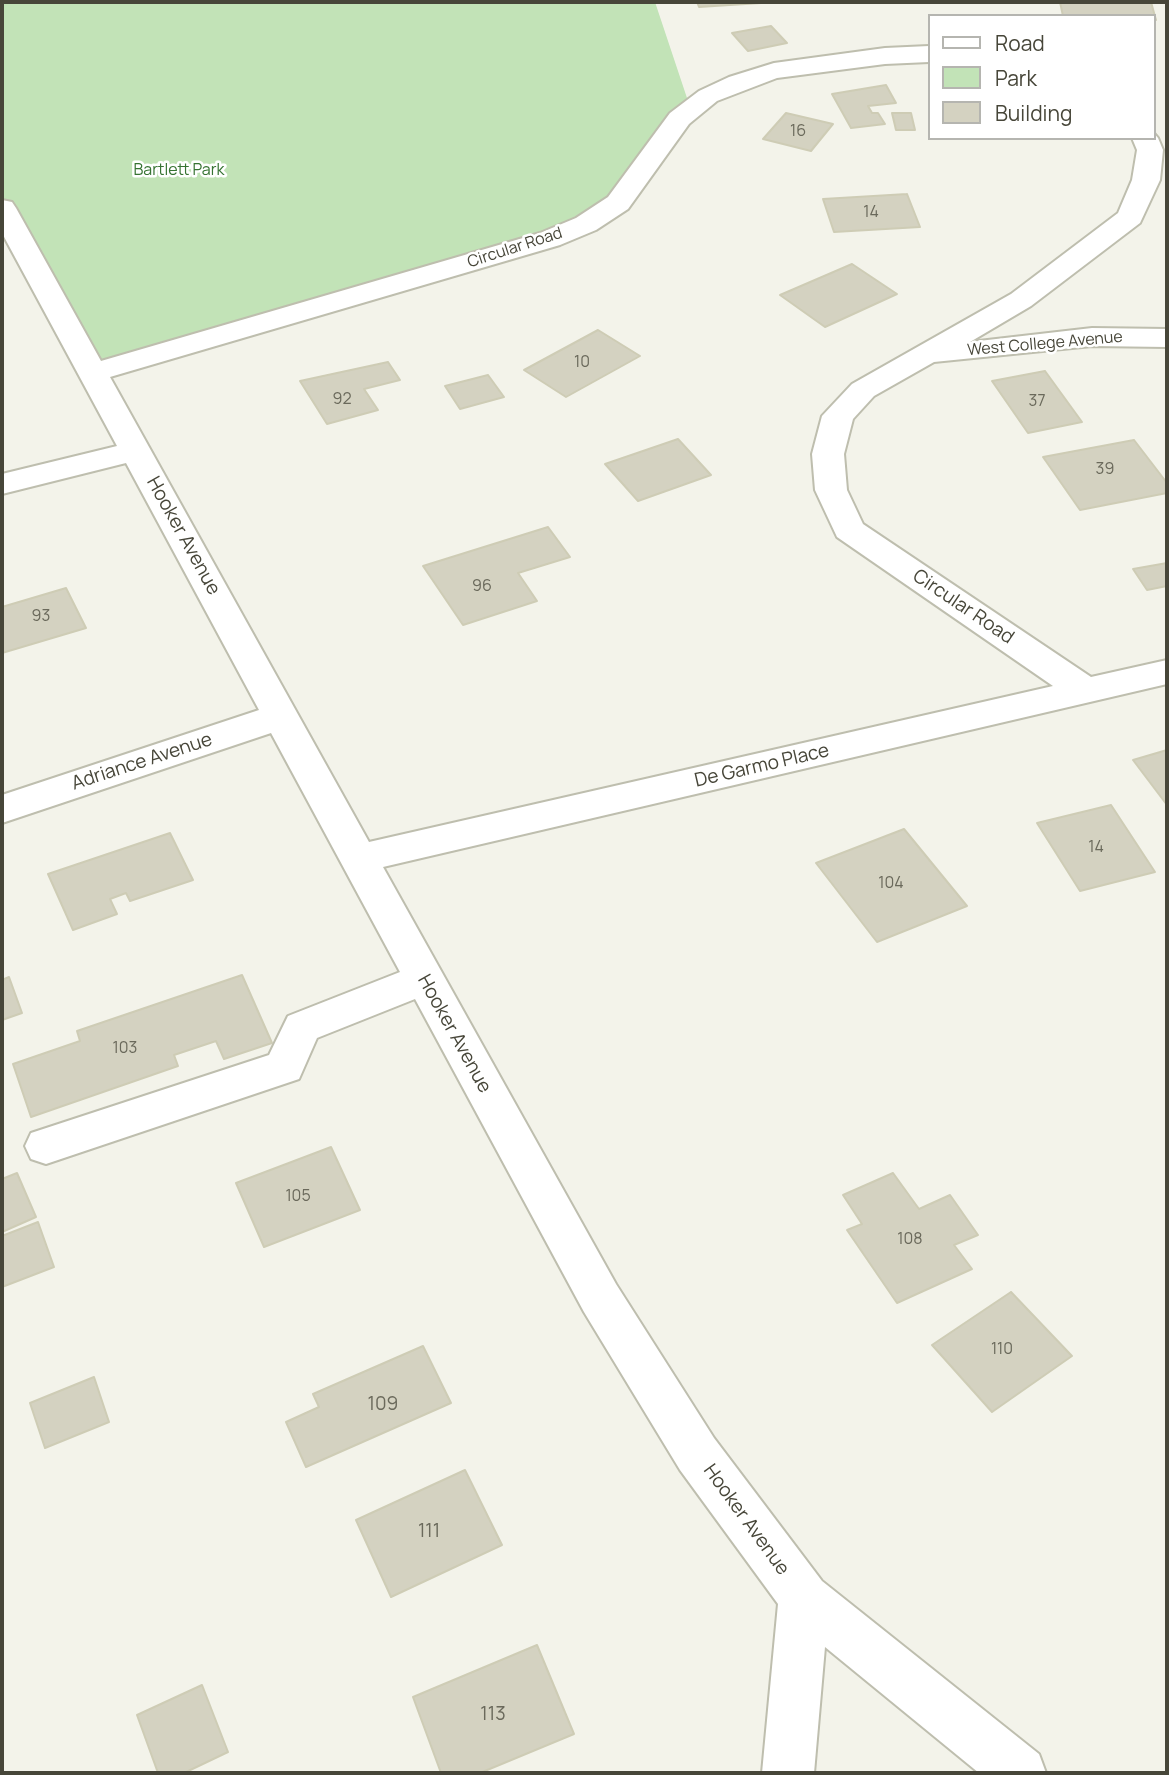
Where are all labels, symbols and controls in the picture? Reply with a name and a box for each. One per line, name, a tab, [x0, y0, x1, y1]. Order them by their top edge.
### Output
legend	[928, 14, 1155, 140]
text: Road	[995, 29, 1045, 57]
text: Park	[995, 64, 1037, 92]
text: Building	[995, 99, 1072, 127]
house number: 16	[790, 122, 806, 142]
park label: Bartlett Park	[134, 161, 224, 181]
house number: 14	[863, 203, 879, 223]
street label: Circular Road	[465, 224, 565, 272]
street label: West College Avenue	[967, 328, 1123, 360]
house number: 10	[574, 353, 590, 373]
house number: 92	[332, 390, 352, 410]
house number: 37	[1029, 392, 1045, 412]
house number: 39	[1096, 460, 1114, 480]
street label: Hooker Avenue	[141, 473, 225, 599]
street label: Circular Road	[908, 565, 1018, 649]
house number: 96	[472, 577, 492, 597]
house number: 93	[32, 607, 50, 627]
street label: Adriance Avenue	[69, 729, 215, 795]
street label: De Garmo Place	[693, 739, 831, 793]
house number: 14	[1088, 838, 1104, 858]
house number: 104	[878, 874, 904, 894]
street label: Hooker Avenue	[412, 971, 496, 1097]
house number: 103	[113, 1039, 137, 1059]
house number: 105	[285, 1187, 311, 1207]
house number: 108	[897, 1230, 923, 1250]
house number: 110	[991, 1340, 1013, 1360]
house number: 109	[368, 1394, 398, 1416]
street label: Hooker Avenue	[698, 1460, 794, 1580]
house number: 111	[418, 1521, 440, 1543]
house number: 113	[480, 1704, 506, 1726]

